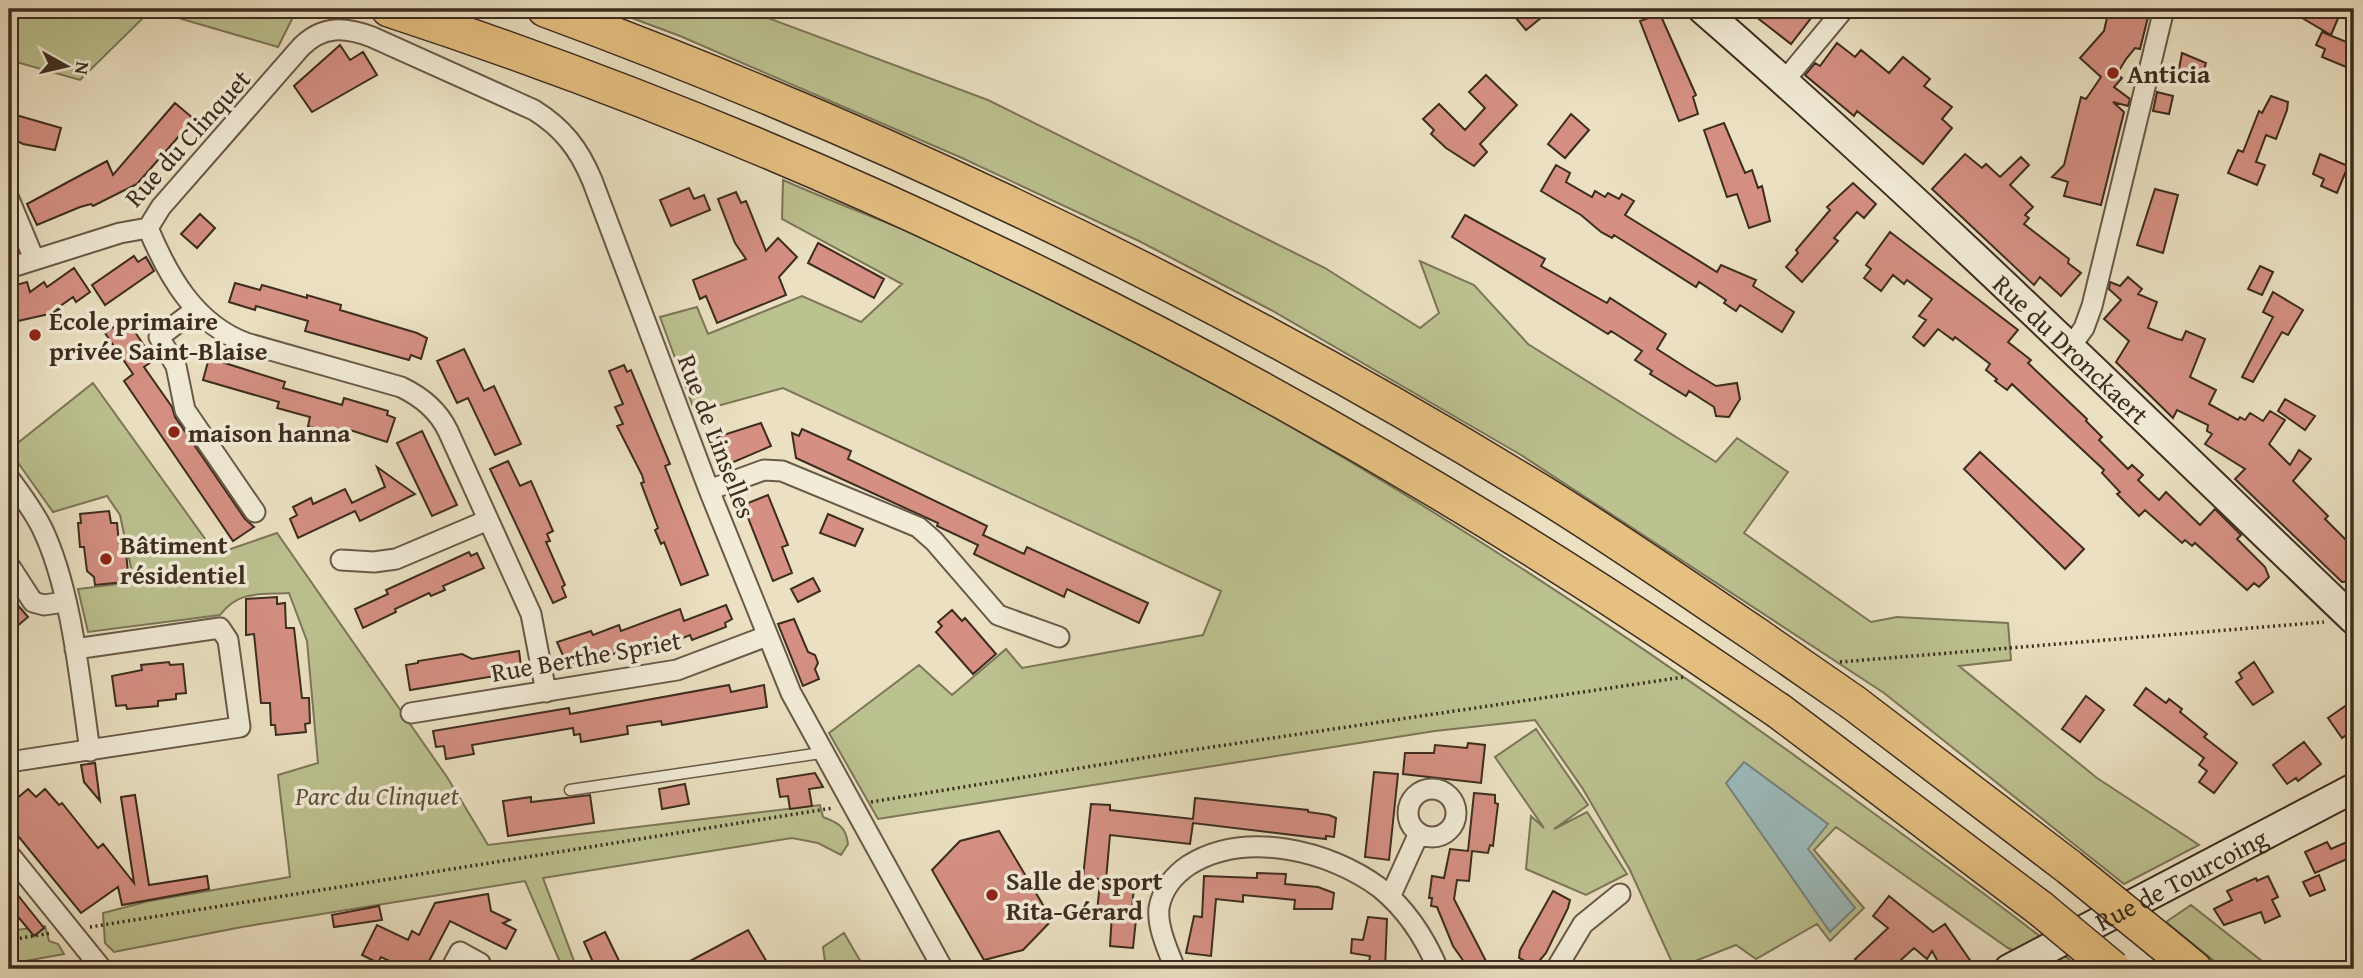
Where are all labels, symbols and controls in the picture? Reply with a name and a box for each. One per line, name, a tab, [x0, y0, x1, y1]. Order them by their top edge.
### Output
north arrow	[32, 32, 102, 102]
place label: Anticia	[2127, 54, 2211, 93]
text: N	[68, 60, 98, 77]
street label: Rue du Clinquet	[115, 61, 259, 215]
marker: Anticia	[2105, 65, 2121, 81]
street label: Rue du Dronckaert	[1984, 264, 2159, 433]
place label: École primaire privée Saint-Blaise	[49, 301, 268, 370]
marker: École primaire privée Saint-Blaise	[27, 327, 43, 343]
street label: Rue de Linselles	[668, 348, 766, 524]
place label: maison hanna	[188, 413, 351, 452]
marker: maison hanna	[166, 424, 182, 440]
place label: Bâtiment résidentiel	[120, 525, 246, 594]
marker: Bâtiment résidentiel	[98, 551, 114, 567]
street label: Rue Berthe Spriet	[488, 620, 684, 692]
park label: Parc du Clinquet	[294, 776, 459, 815]
street label: Rue de Tourcoing	[2088, 818, 2274, 940]
place label: Salle de sport Rita-Gérard	[1006, 861, 1163, 930]
marker: Salle de sport Rita-Gérard	[984, 887, 1000, 903]

